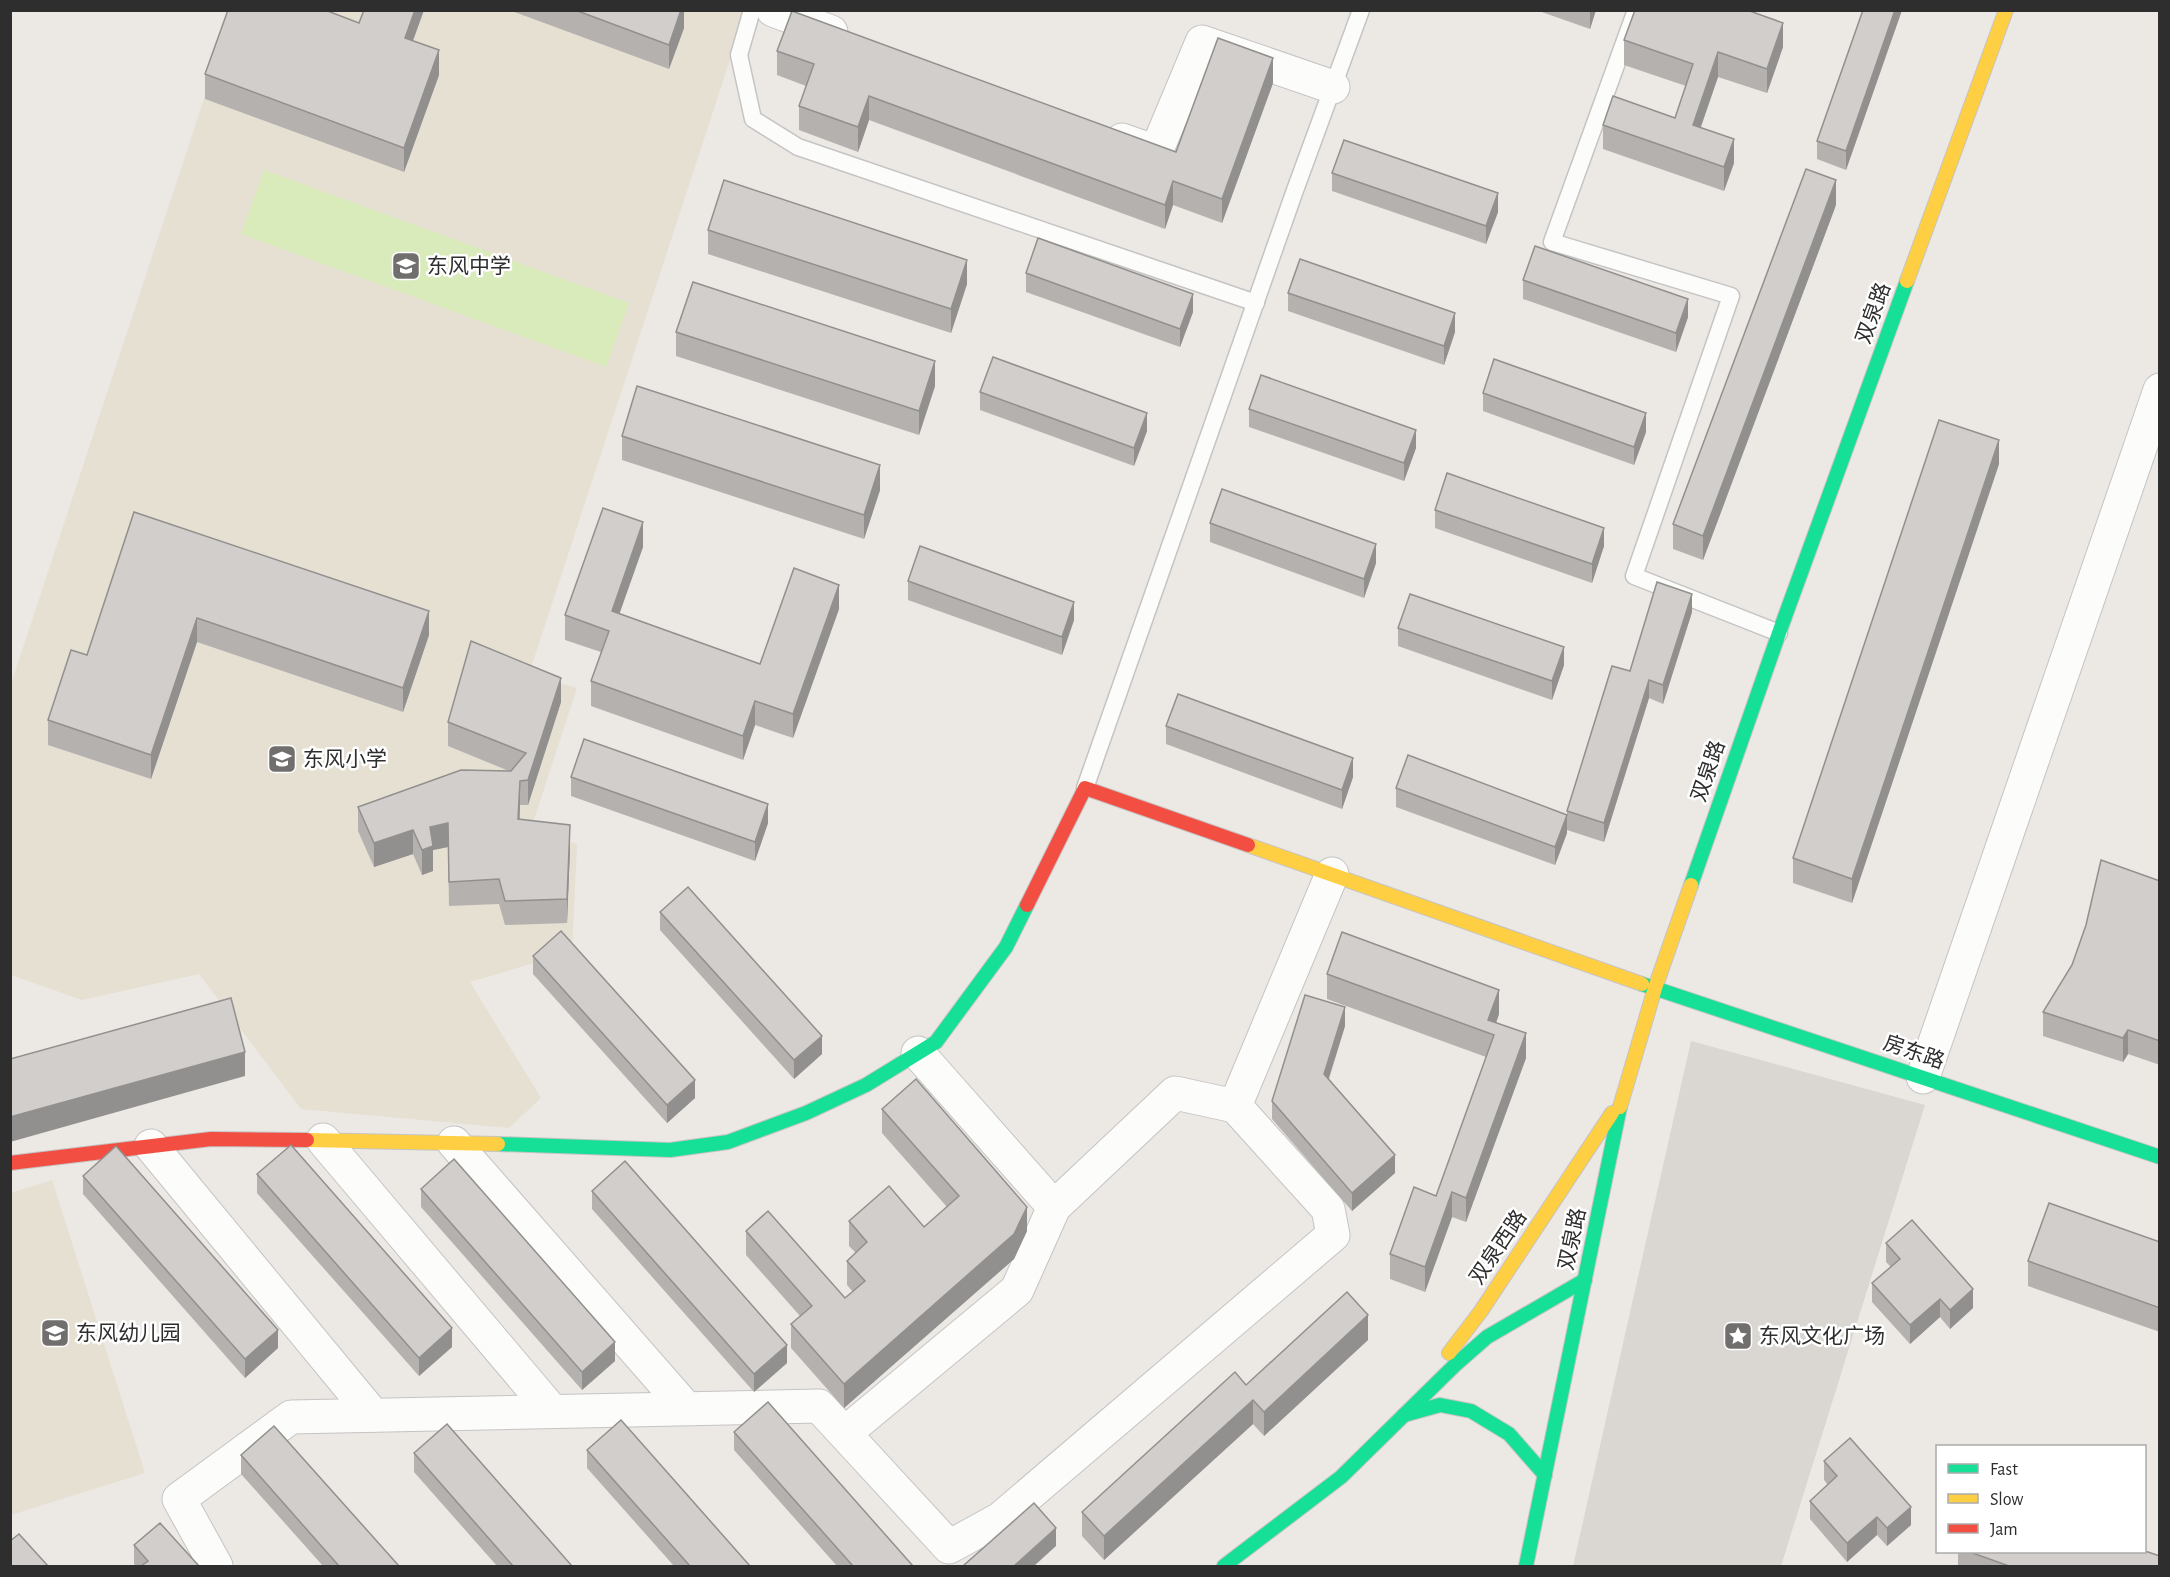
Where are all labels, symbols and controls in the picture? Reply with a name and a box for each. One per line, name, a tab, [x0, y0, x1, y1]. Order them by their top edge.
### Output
school or university icon: 东风中学	[390, 250, 422, 282]
place label: 东风中学	[427, 255, 511, 277]
street label: 双泉路	[1852, 280, 1894, 346]
street label: 双泉路	[1687, 738, 1729, 804]
school or university icon: 东风小学	[266, 743, 298, 775]
place label: 东风小学	[303, 748, 387, 770]
street label: 房东路	[1881, 1031, 1947, 1073]
street label: 双泉西路	[1465, 1206, 1531, 1288]
street label: 双泉路	[1555, 1206, 1589, 1272]
school or university icon: 东风幼儿园	[39, 1317, 71, 1349]
place icon: 东风文化广场	[1722, 1320, 1754, 1352]
place label: 东风幼儿园	[76, 1322, 181, 1344]
place label: 东风文化广场	[1759, 1325, 1885, 1347]
legend	[1936, 1445, 2146, 1553]
text: Fast	[1990, 1461, 2018, 1479]
text: Slow	[1990, 1491, 2023, 1509]
text: Jam	[1990, 1521, 2018, 1539]

